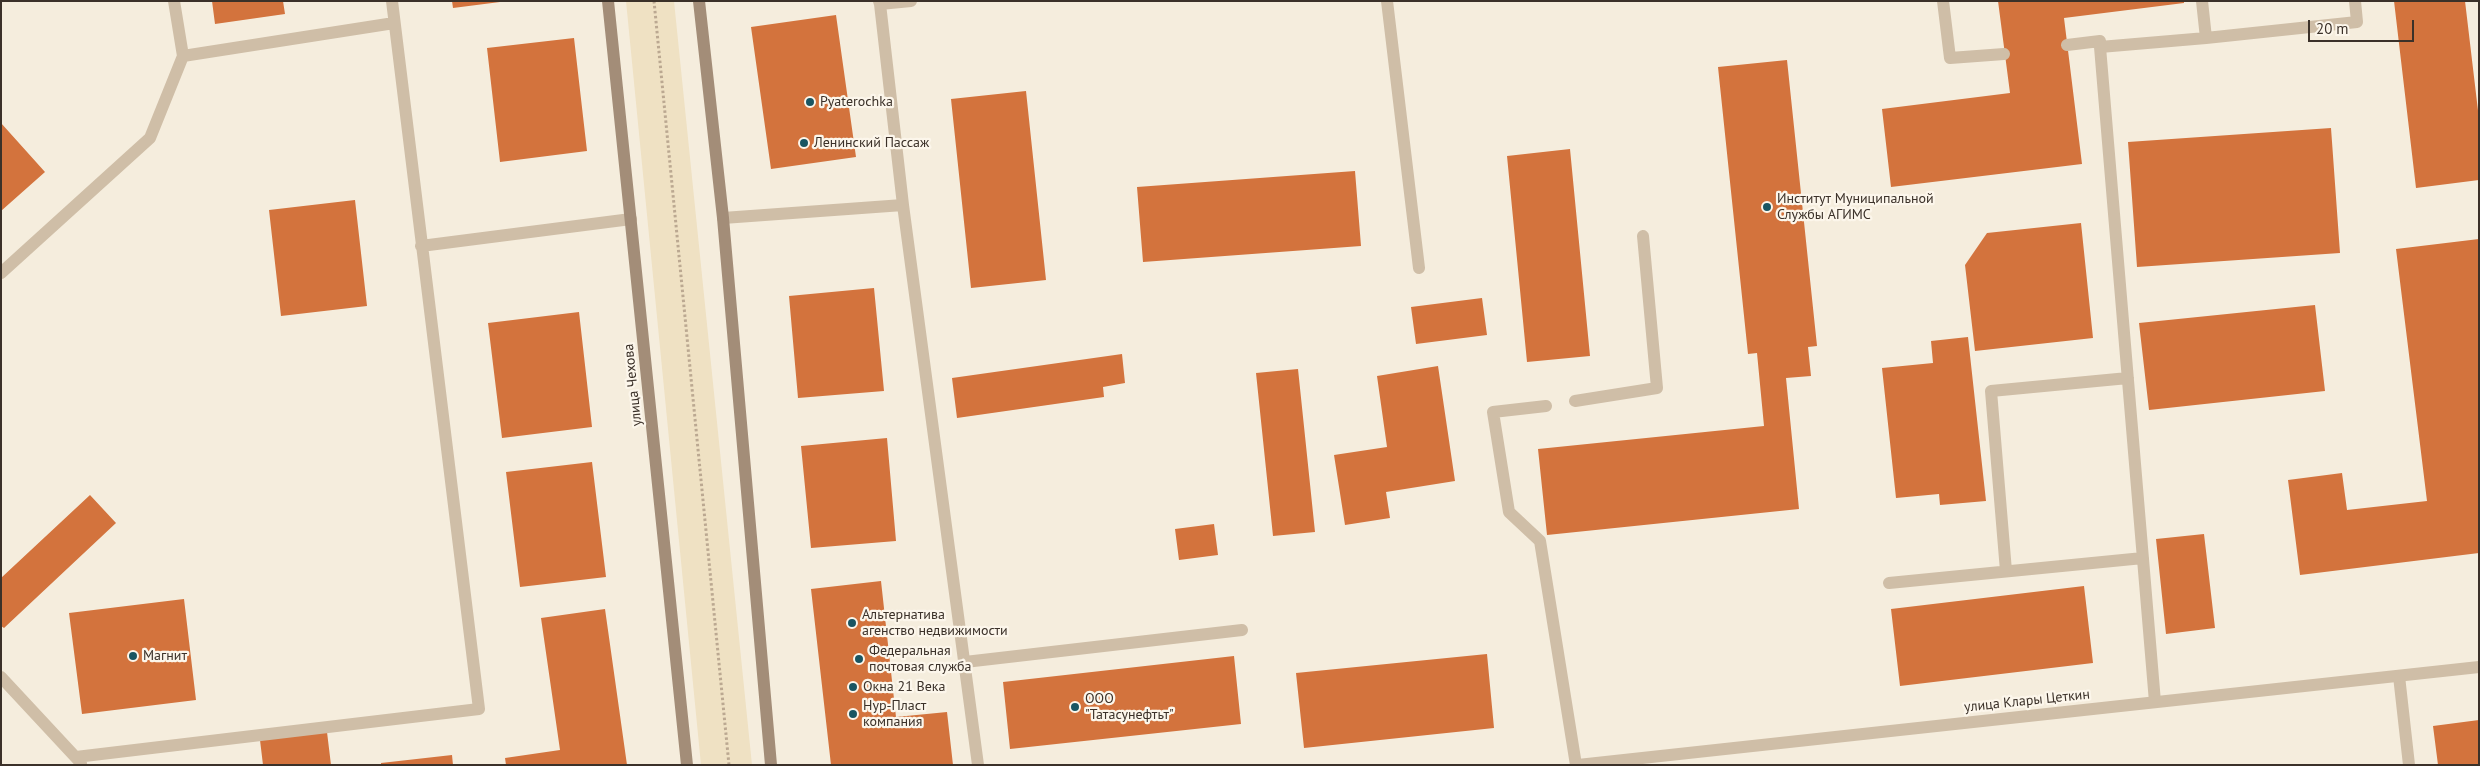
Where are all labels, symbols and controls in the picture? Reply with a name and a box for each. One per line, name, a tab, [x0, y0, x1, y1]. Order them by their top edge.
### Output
scale bar	[2310, 10, 2416, 42]
text: 20 m	[2316, 19, 2349, 38]
place label: Pyaterochka	[820, 94, 893, 110]
marker: Pyaterochka	[804, 96, 816, 108]
place label: Ленинский Пассаж	[814, 135, 929, 151]
marker: Ленинский Пассаж	[798, 137, 810, 149]
place label: Институт Муниципальной Службы АГИМС	[1777, 191, 1934, 223]
marker: Институт Муниципальной Службы АГИМС	[1761, 201, 1773, 213]
street label: улица Чехова	[620, 343, 646, 427]
place label: Альтернатива агенство недвижимости	[862, 607, 1008, 640]
marker: Альтернатива агенство недвижимости	[846, 617, 858, 629]
place label: Федеральная почтовая служба	[869, 643, 972, 676]
place label: Магнит	[143, 648, 187, 664]
marker: Магнит	[127, 650, 139, 662]
marker: Федеральная почтовая служба	[853, 653, 865, 665]
place label: Окна 21 Века	[863, 679, 945, 695]
marker: Окна 21 Века	[847, 681, 859, 693]
street label: улица Клары Цеткин	[1963, 686, 2091, 716]
place label: ООО "Татасунефтьт"	[1085, 691, 1174, 724]
place label: Нур-Пласт компания	[863, 698, 926, 730]
marker: ООО "Татасунефтьт"	[1069, 701, 1081, 713]
marker: Нур-Пласт компания	[847, 708, 859, 720]

